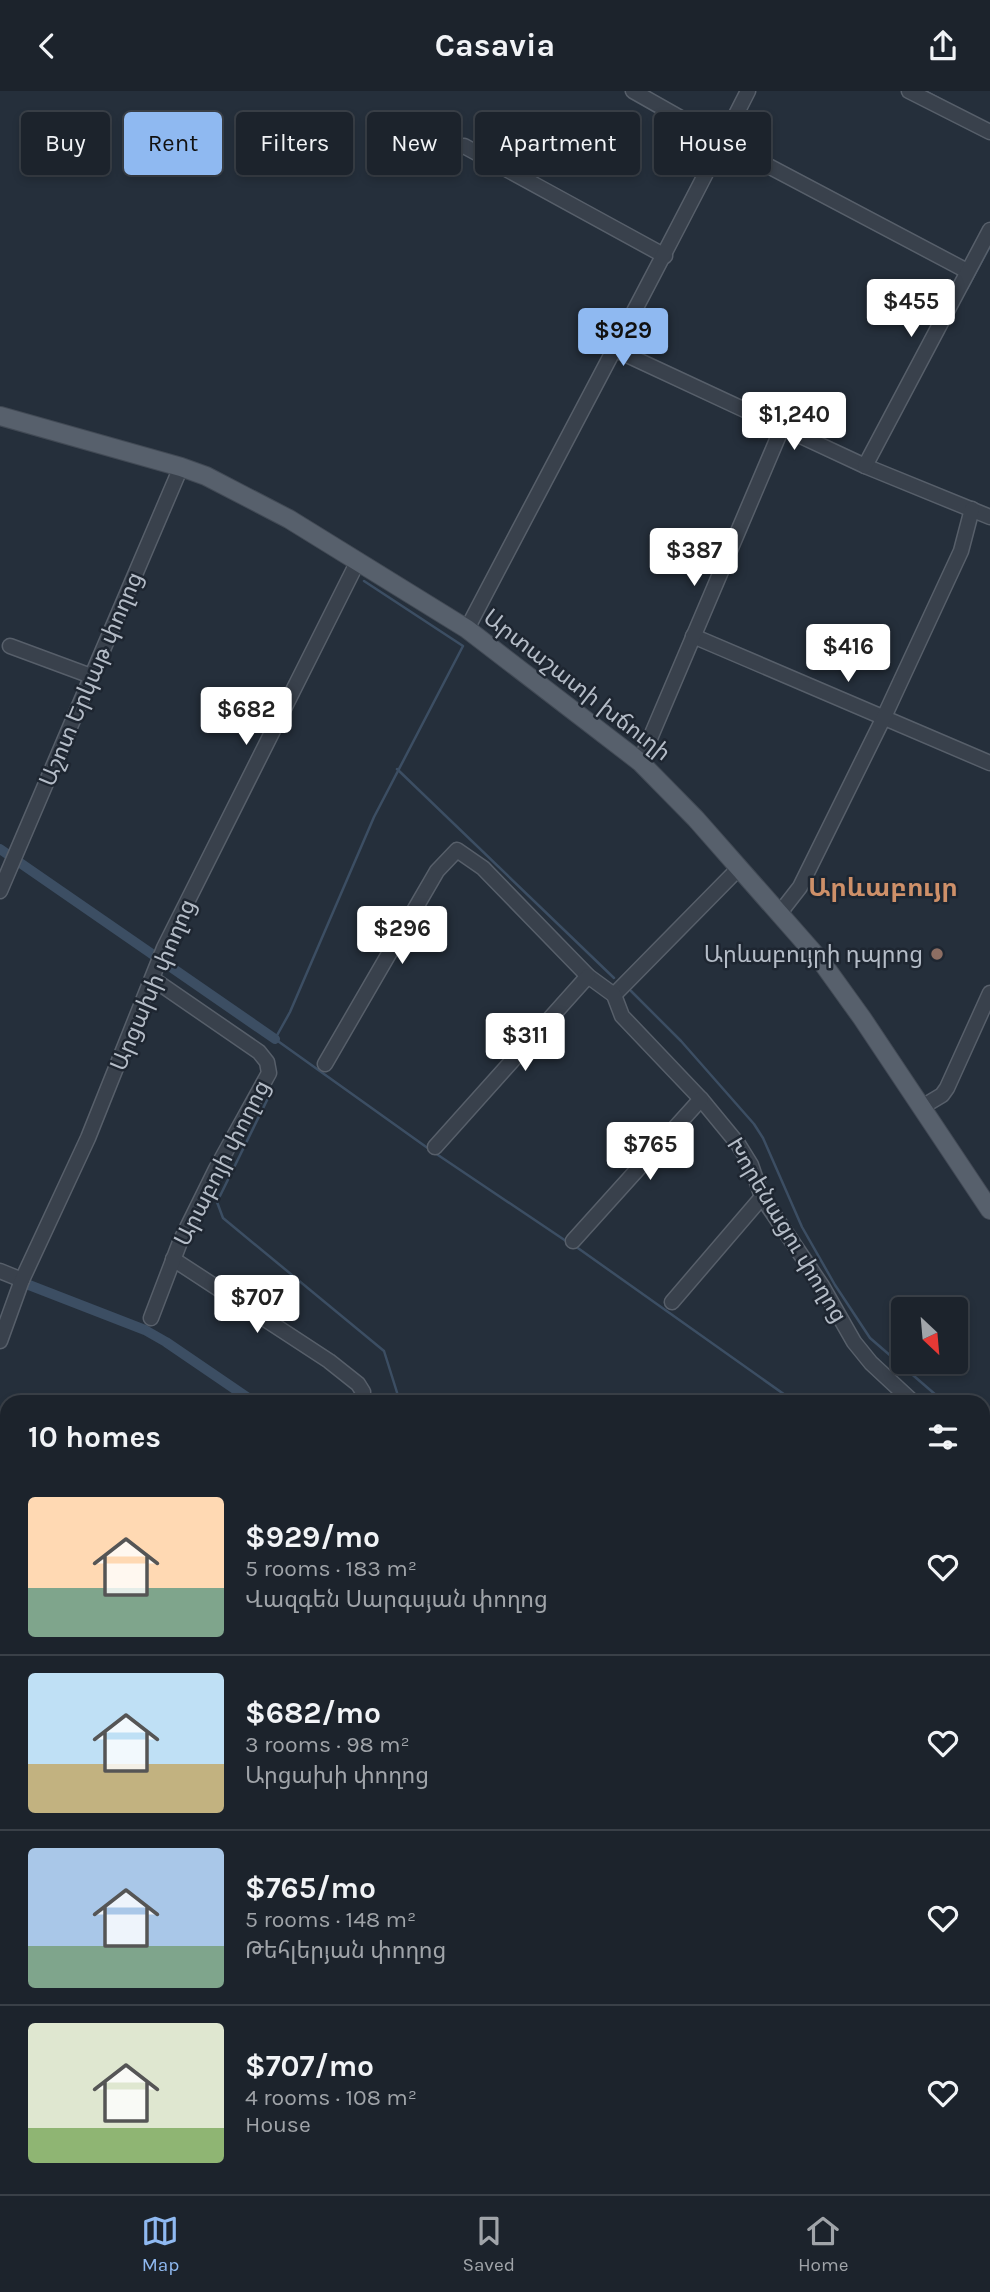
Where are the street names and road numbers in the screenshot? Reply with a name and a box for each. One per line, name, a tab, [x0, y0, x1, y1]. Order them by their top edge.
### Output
street label: Աշոտ Երկաթ փողոց	[34, 568, 148, 790]
street label: Արտաշատի խճուղի	[478, 604, 676, 766]
street label: Արցախի փողոց	[105, 895, 201, 1075]
street label: Արաբոյի փողոց	[169, 1076, 275, 1250]
street label: Խորենացու փողոց	[721, 1133, 853, 1327]

